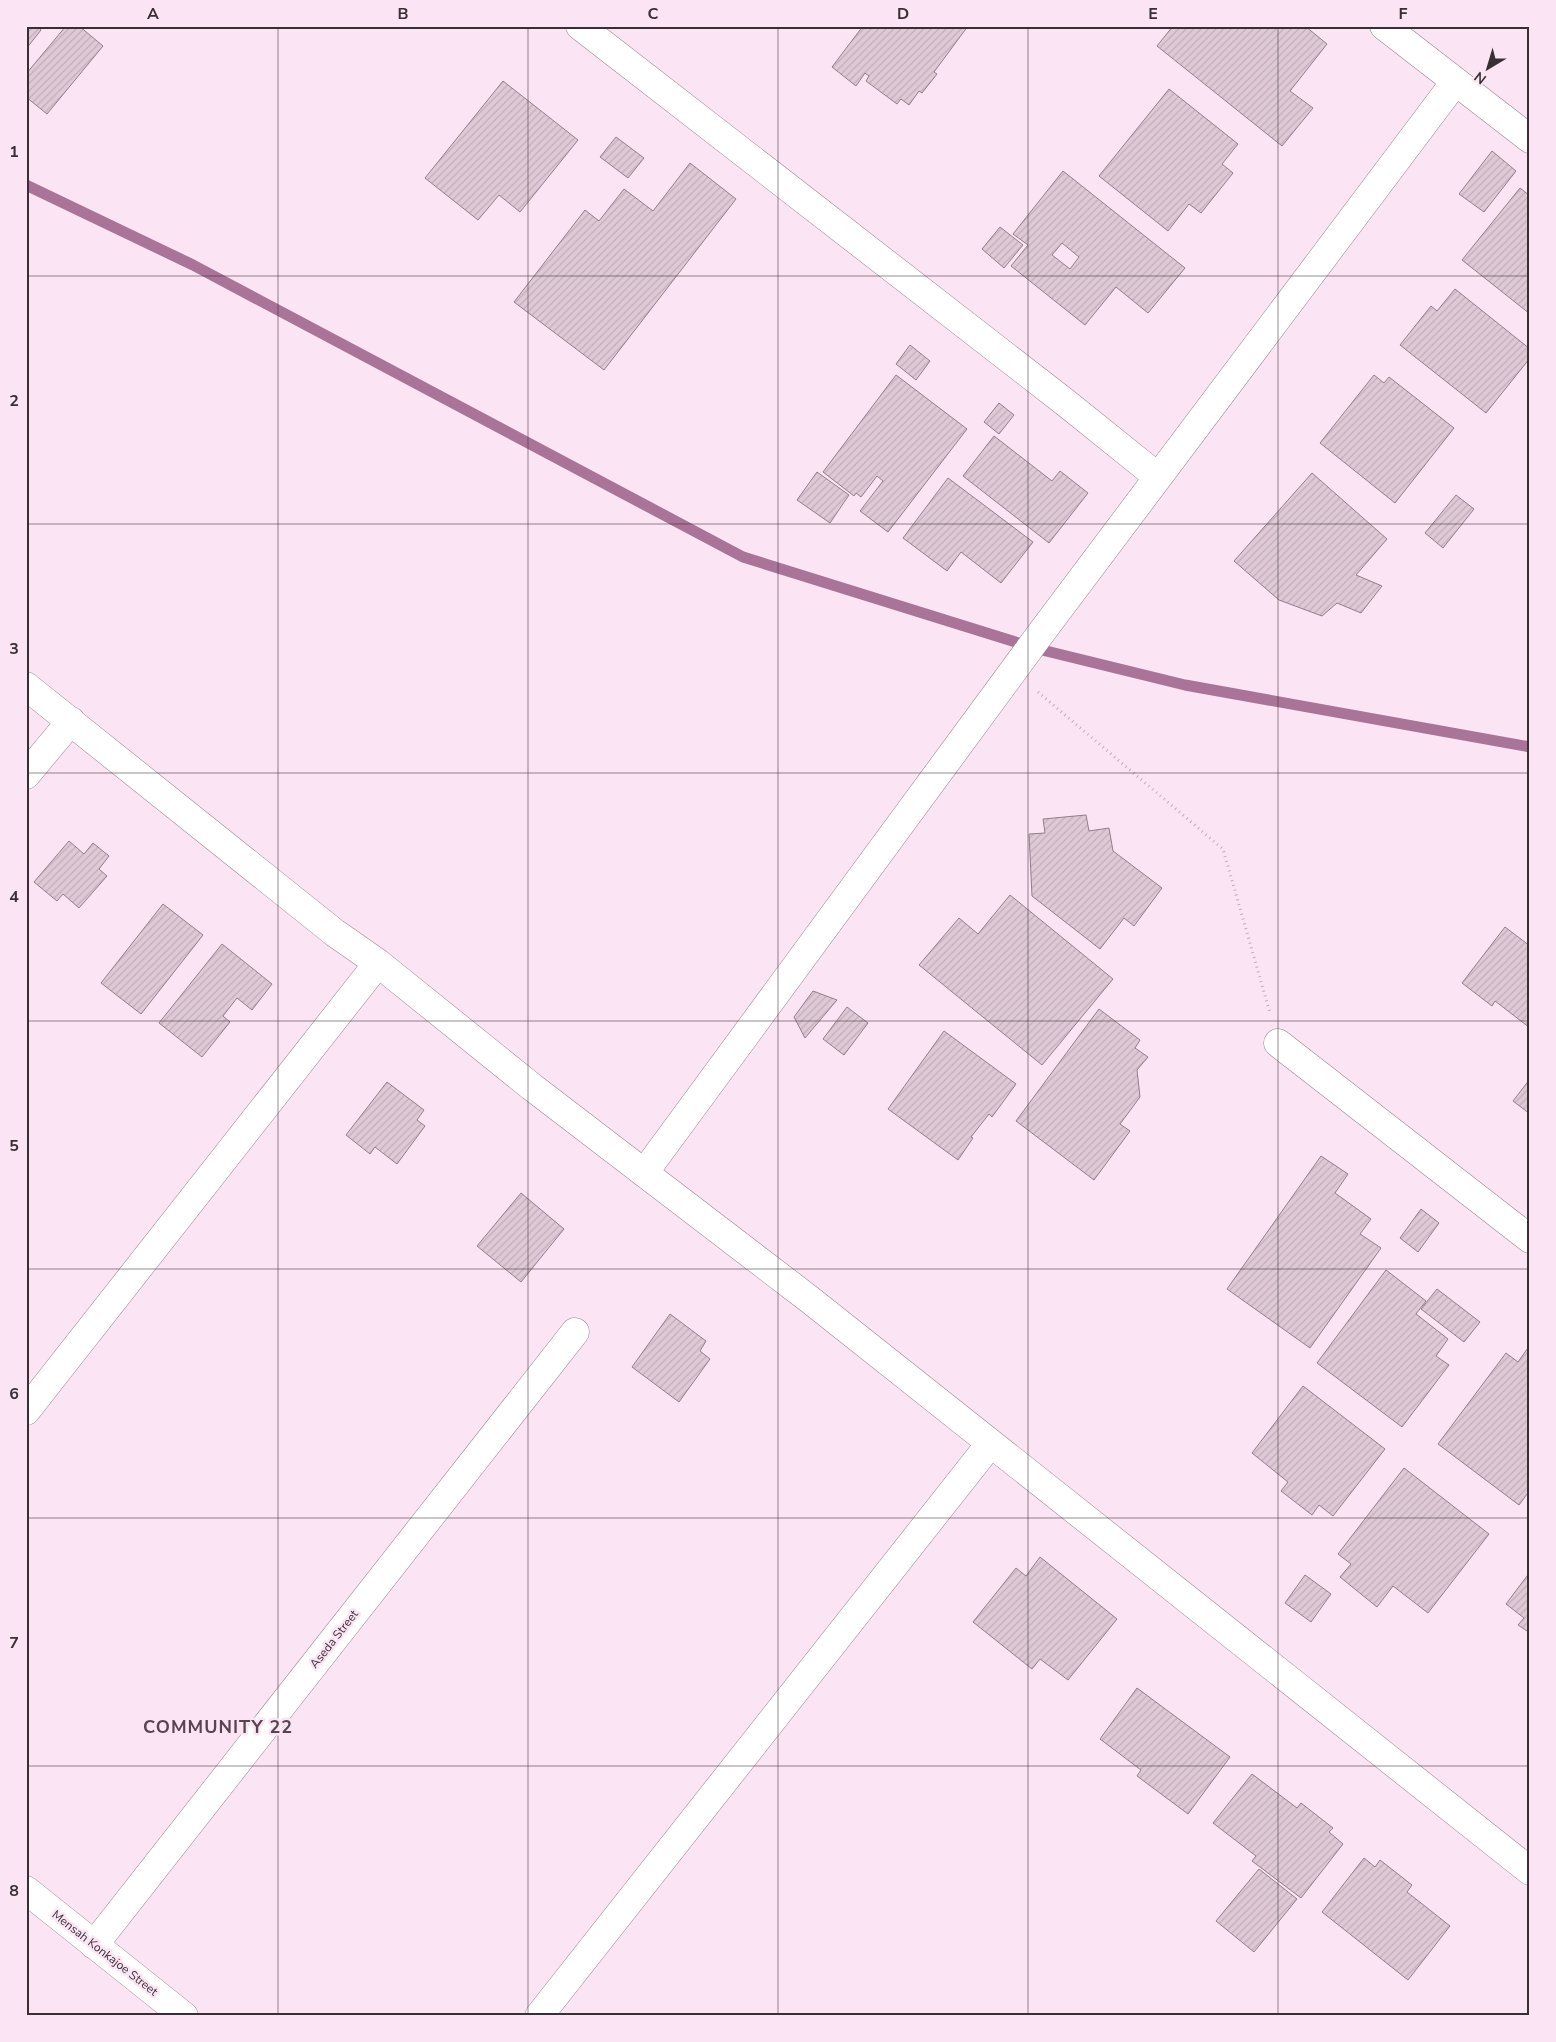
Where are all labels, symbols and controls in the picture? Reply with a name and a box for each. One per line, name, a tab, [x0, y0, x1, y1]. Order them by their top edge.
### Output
text: A	[147, 3, 159, 25]
text: B	[397, 3, 409, 25]
text: C	[648, 3, 659, 25]
text: D	[897, 3, 909, 25]
text: E	[1148, 3, 1158, 25]
text: F	[1399, 3, 1408, 25]
north arrow	[1464, 42, 1514, 92]
text: N	[1470, 67, 1490, 89]
text: 1	[9, 141, 19, 163]
text: 2	[9, 390, 19, 412]
text: 3	[9, 638, 19, 660]
text: 4	[9, 886, 19, 908]
text: 5	[9, 1135, 19, 1157]
text: 6	[9, 1383, 19, 1405]
street label: Aseda Street	[306, 1606, 362, 1672]
text: 7	[9, 1632, 19, 1654]
district label: COMMUNITY 22	[143, 1715, 293, 1739]
text: 8	[9, 1880, 19, 1902]
street label: Mensah Konkajoe Street	[49, 1907, 162, 2000]

